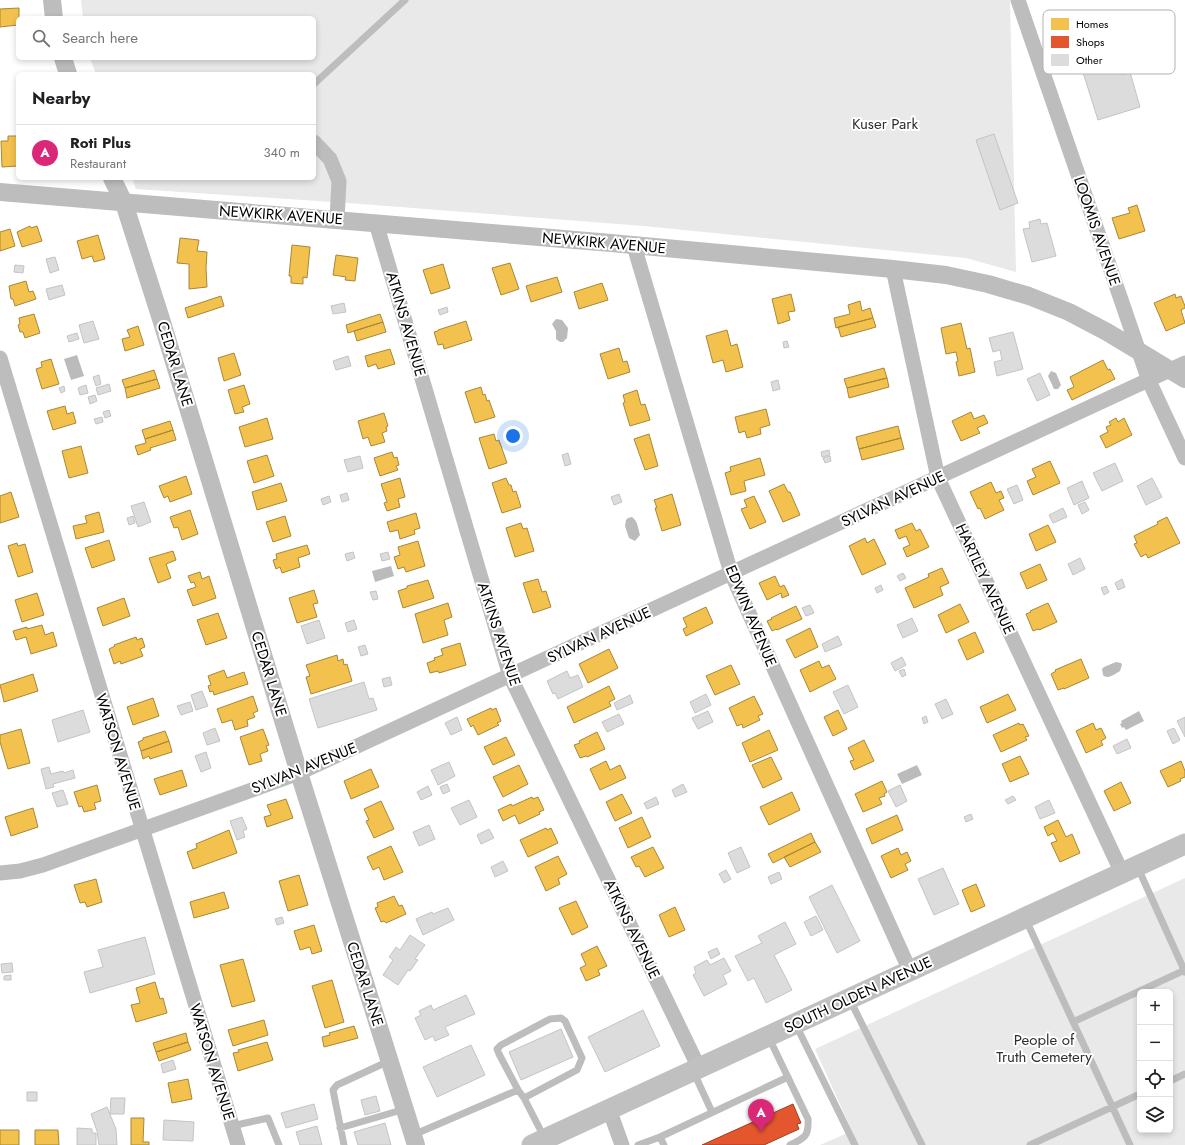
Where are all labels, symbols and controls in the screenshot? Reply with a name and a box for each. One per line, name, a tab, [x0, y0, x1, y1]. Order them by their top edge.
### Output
legend	[1043, 10, 1175, 74]
search box	[16, 16, 316, 60]
text: Homes	[1076, 16, 1109, 32]
icon: search	[30, 27, 52, 49]
text: Search here	[62, 27, 138, 49]
text: Shops	[1076, 34, 1105, 50]
text: Other	[1076, 52, 1103, 68]
text: Nearby	[32, 86, 90, 110]
park label: Kuser Park	[852, 113, 918, 135]
text: Roti Plus	[70, 132, 131, 154]
text: A	[40, 143, 50, 162]
text: 340 m	[263, 143, 300, 162]
text: Restaurant	[70, 154, 126, 173]
street label: LOOMIS AVENUE	[1068, 173, 1126, 289]
street label: NEWKIRK AVENUE	[218, 200, 344, 230]
street label: NEWKIRK AVENUE	[541, 227, 667, 259]
street label: ATKINS AVENUE	[381, 269, 431, 379]
street label: CEDAR LANE	[152, 319, 198, 409]
your location	[503, 426, 523, 446]
street label: SYLVAN AVENUE	[838, 465, 948, 533]
street label: HARTLEY AVENUE	[950, 520, 1020, 638]
street label: EDWIN AVENUE	[720, 562, 782, 670]
street label: ATKINS AVENUE	[472, 579, 526, 689]
street label: SYLVAN AVENUE	[544, 601, 654, 669]
street label: CEDAR LANE	[246, 629, 292, 719]
street label: WATSON AVENUE	[90, 691, 146, 813]
street label: SYLVAN AVENUE	[248, 737, 360, 799]
street label: ATKINS AVENUE	[598, 876, 666, 982]
street label: CEDAR LANE	[341, 939, 389, 1029]
street label: SOUTH OLDEN AVENUE	[781, 951, 935, 1039]
map controls	[1137, 989, 1173, 1133]
button: +	[1137, 989, 1173, 1025]
street label: WATSON AVENUE	[184, 1001, 240, 1123]
button: −	[1137, 1025, 1173, 1061]
park label: People of Truth Cemetery	[996, 1029, 1092, 1068]
button: locate	[1137, 1061, 1173, 1097]
button: layers	[1137, 1097, 1173, 1133]
pin: A	[748, 1099, 774, 1132]

